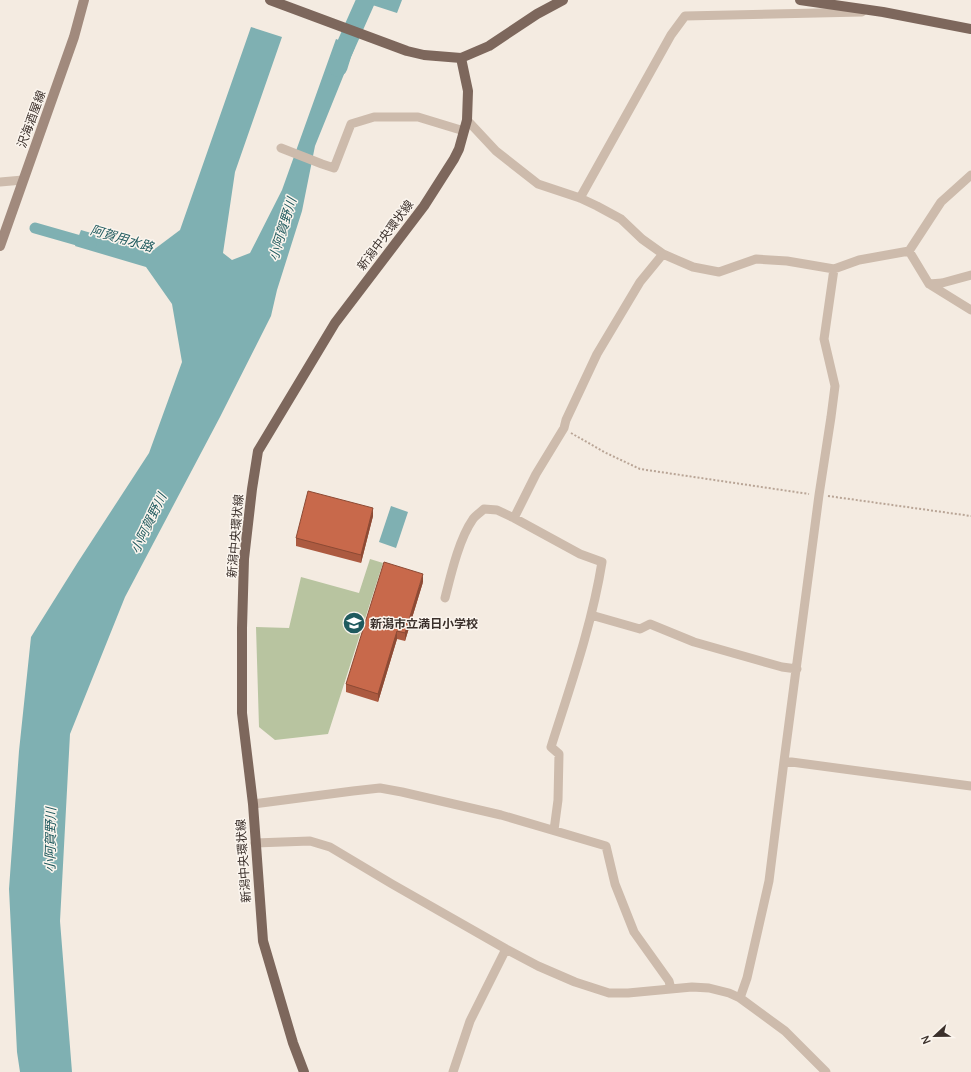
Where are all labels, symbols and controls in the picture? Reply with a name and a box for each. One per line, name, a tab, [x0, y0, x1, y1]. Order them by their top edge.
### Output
street label: 沢海酒屋線	[13, 88, 49, 150]
water label: 小阿賀野川	[264, 193, 301, 263]
street label: 新潟中央環状線	[353, 196, 417, 274]
water label: 阿賀用水路	[88, 220, 157, 256]
water label: 小阿賀野川	[126, 488, 171, 556]
street label: 新潟中央環状線	[223, 493, 247, 579]
school or university icon: 新潟市立満日小学校	[341, 610, 367, 636]
place label: 新潟市立満日小学校	[370, 615, 478, 632]
water label: 小阿賀野川	[40, 805, 60, 873]
street label: 新潟中央環状線	[232, 819, 254, 903]
north arrow	[915, 1016, 955, 1056]
text: N	[917, 1033, 934, 1046]

